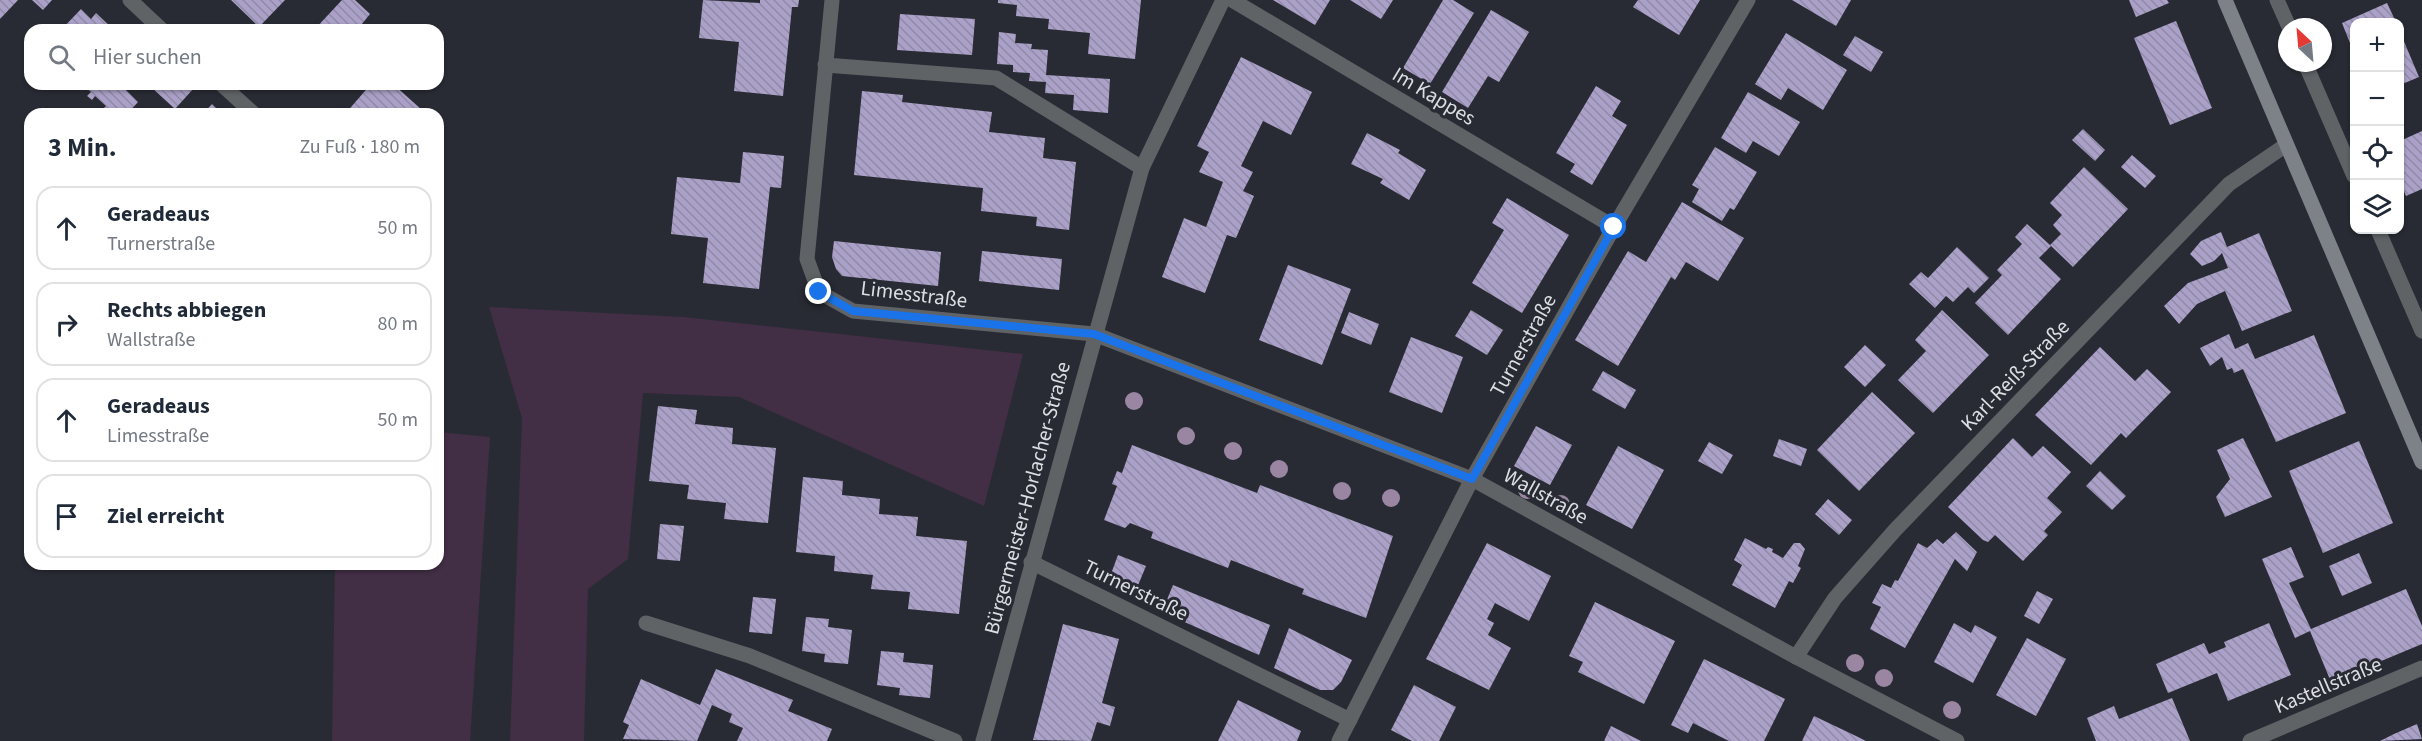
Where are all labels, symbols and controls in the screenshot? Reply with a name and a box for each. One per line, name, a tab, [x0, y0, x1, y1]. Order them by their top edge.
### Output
north arrow	[2278, 18, 2332, 72]
map controls	[2350, 18, 2404, 234]
button: +	[2350, 18, 2404, 72]
search box	[24, 24, 444, 90]
icon: search	[45, 41, 78, 74]
text: Hier suchen	[93, 41, 202, 73]
street label: Im Kappes	[1387, 59, 1481, 133]
button: −	[2350, 72, 2404, 126]
button: locate	[2350, 126, 2404, 180]
text: 3 Min.	[48, 129, 117, 166]
text: Zu Fuß · 180 m	[299, 133, 420, 161]
button: layers	[2350, 180, 2404, 234]
text: Geradeaus	[107, 198, 210, 230]
icon: ahead	[50, 212, 83, 245]
route start	[1600, 213, 1626, 239]
text: 50 m	[378, 214, 418, 242]
text: Turnerstraße	[107, 230, 215, 258]
street label: Limesstraße	[859, 273, 969, 315]
route end	[805, 278, 831, 304]
street label: Turnerstraße	[1482, 288, 1564, 402]
text: Rechts abbiegen	[107, 294, 266, 326]
icon: right	[50, 308, 83, 341]
text: 80 m	[378, 310, 418, 338]
street label: Karl-Reiß-Straße	[1954, 312, 2076, 438]
text: Wallstraße	[107, 326, 195, 354]
street label: Bürgermeister-Horlacher-Straße	[976, 358, 1078, 638]
text: Geradeaus	[107, 390, 210, 422]
icon: ahead	[50, 404, 83, 437]
text: 50 m	[378, 406, 418, 434]
text: Limesstraße	[107, 422, 209, 450]
street label: Wallstraße	[1498, 460, 1594, 532]
icon: arrive	[50, 500, 83, 533]
text: Ziel erreicht	[107, 500, 225, 532]
street label: Turnerstraße	[1078, 552, 1194, 628]
street label: Kastellstraße	[2269, 649, 2387, 721]

